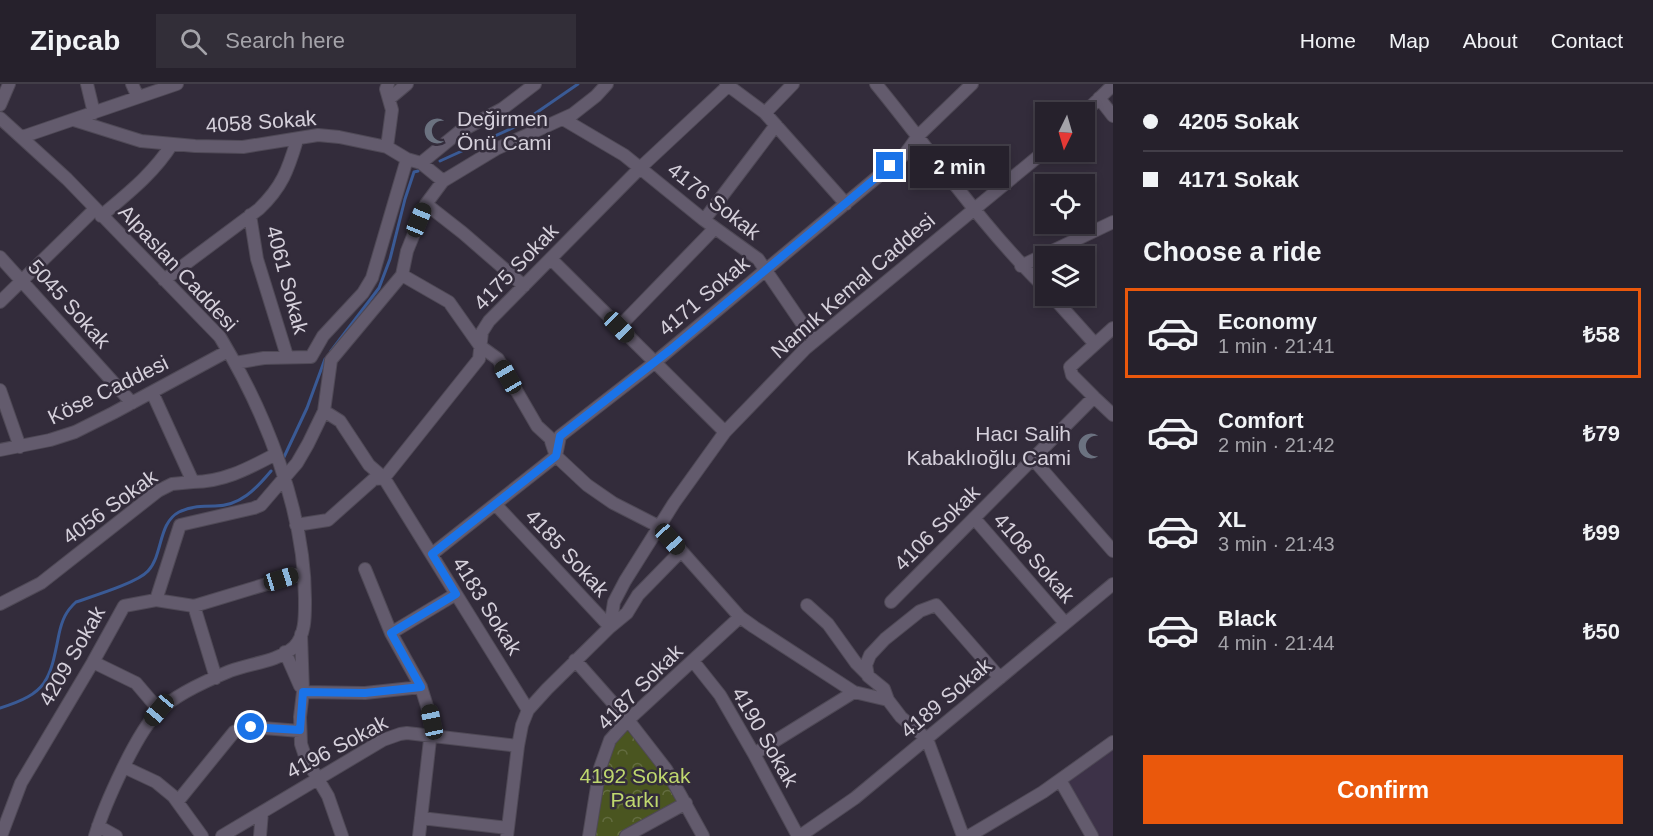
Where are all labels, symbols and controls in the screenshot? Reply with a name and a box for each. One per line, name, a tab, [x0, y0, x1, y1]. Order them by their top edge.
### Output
search box	[156, 14, 576, 68]
text: Zipcab	[30, 25, 120, 56]
icon: search	[177, 25, 210, 58]
text: Search here	[225, 28, 345, 53]
text: Home	[1300, 29, 1356, 52]
text: Map	[1389, 29, 1430, 52]
text: About	[1463, 29, 1518, 52]
text: Contact	[1551, 29, 1623, 52]
north arrow	[1035, 102, 1095, 162]
map controls	[1035, 102, 1095, 306]
street label: 4058 Sokak	[205, 106, 318, 137]
place label: Değirmen Önü Cami	[457, 107, 552, 154]
text: 4205 Sokak	[1179, 109, 1299, 134]
mosque icon: Değirmen Önü Cami	[422, 116, 452, 146]
callout: 2 min	[911, 145, 1010, 187]
route end	[876, 152, 903, 179]
text: 2 min	[933, 156, 986, 178]
street label: 4176 Sokak	[664, 157, 765, 244]
text: 4171 Sokak	[1179, 167, 1299, 192]
button: locate	[1035, 174, 1095, 234]
street label: Alpaslan Caddesi	[114, 200, 243, 335]
car	[404, 200, 434, 240]
street label: Namık Kemal Caddesi	[766, 208, 939, 363]
street label: 4175 Sokak	[469, 218, 563, 315]
street label: 4061 Sokak	[262, 223, 313, 337]
text: Choose a ride	[1143, 237, 1322, 267]
button: layers	[1035, 246, 1095, 306]
street label: 4171 Sokak	[654, 251, 754, 340]
street label: 5045 Sokak	[24, 255, 115, 353]
icon: car	[1146, 306, 1200, 360]
car	[600, 308, 638, 346]
text: Economy	[1218, 309, 1317, 334]
text: ₺58	[1583, 322, 1620, 347]
text: 1 min · 21:41	[1218, 335, 1335, 357]
street label: Köse Caddesi	[44, 351, 172, 429]
car	[491, 357, 525, 397]
icon: car	[1146, 405, 1200, 459]
text: Comfort	[1218, 408, 1304, 433]
text: ₺79	[1583, 421, 1620, 446]
place label: Hacı Salih Kabaklıoğlu Cami	[906, 422, 1071, 469]
mosque icon: Hacı Salih Kabaklıoğlu Cami	[1076, 431, 1106, 461]
text: 2 min · 21:42	[1218, 434, 1335, 456]
street label: 4056 Sokak	[58, 464, 162, 548]
street label: 4106 Sokak	[889, 480, 984, 575]
street label: 4185 Sokak	[521, 504, 614, 601]
icon: car	[1146, 504, 1200, 558]
text: XL	[1218, 507, 1246, 532]
street label: 4108 Sokak	[989, 508, 1080, 607]
car	[651, 520, 689, 558]
text: ₺99	[1583, 520, 1620, 545]
text: 3 min · 21:43	[1218, 533, 1335, 555]
street label: 4183 Sokak	[448, 553, 527, 659]
car	[261, 565, 301, 593]
street label: 4209 Sokak	[34, 602, 110, 710]
icon: car	[1146, 603, 1200, 657]
text: Black	[1218, 606, 1277, 631]
text: ₺50	[1583, 619, 1620, 644]
text: 4 min · 21:44	[1218, 632, 1335, 654]
street label: 4187 Sokak	[592, 639, 687, 734]
street label: 4189 Sokak	[896, 653, 996, 742]
street label: 4190 Sokak	[728, 683, 803, 791]
car	[141, 690, 177, 730]
car	[419, 703, 445, 741]
street label: 4196 Sokak	[282, 710, 392, 783]
route start	[237, 713, 264, 740]
button: Confirm	[1143, 755, 1623, 824]
park label: 4192 Sokak Parkı	[580, 764, 691, 811]

